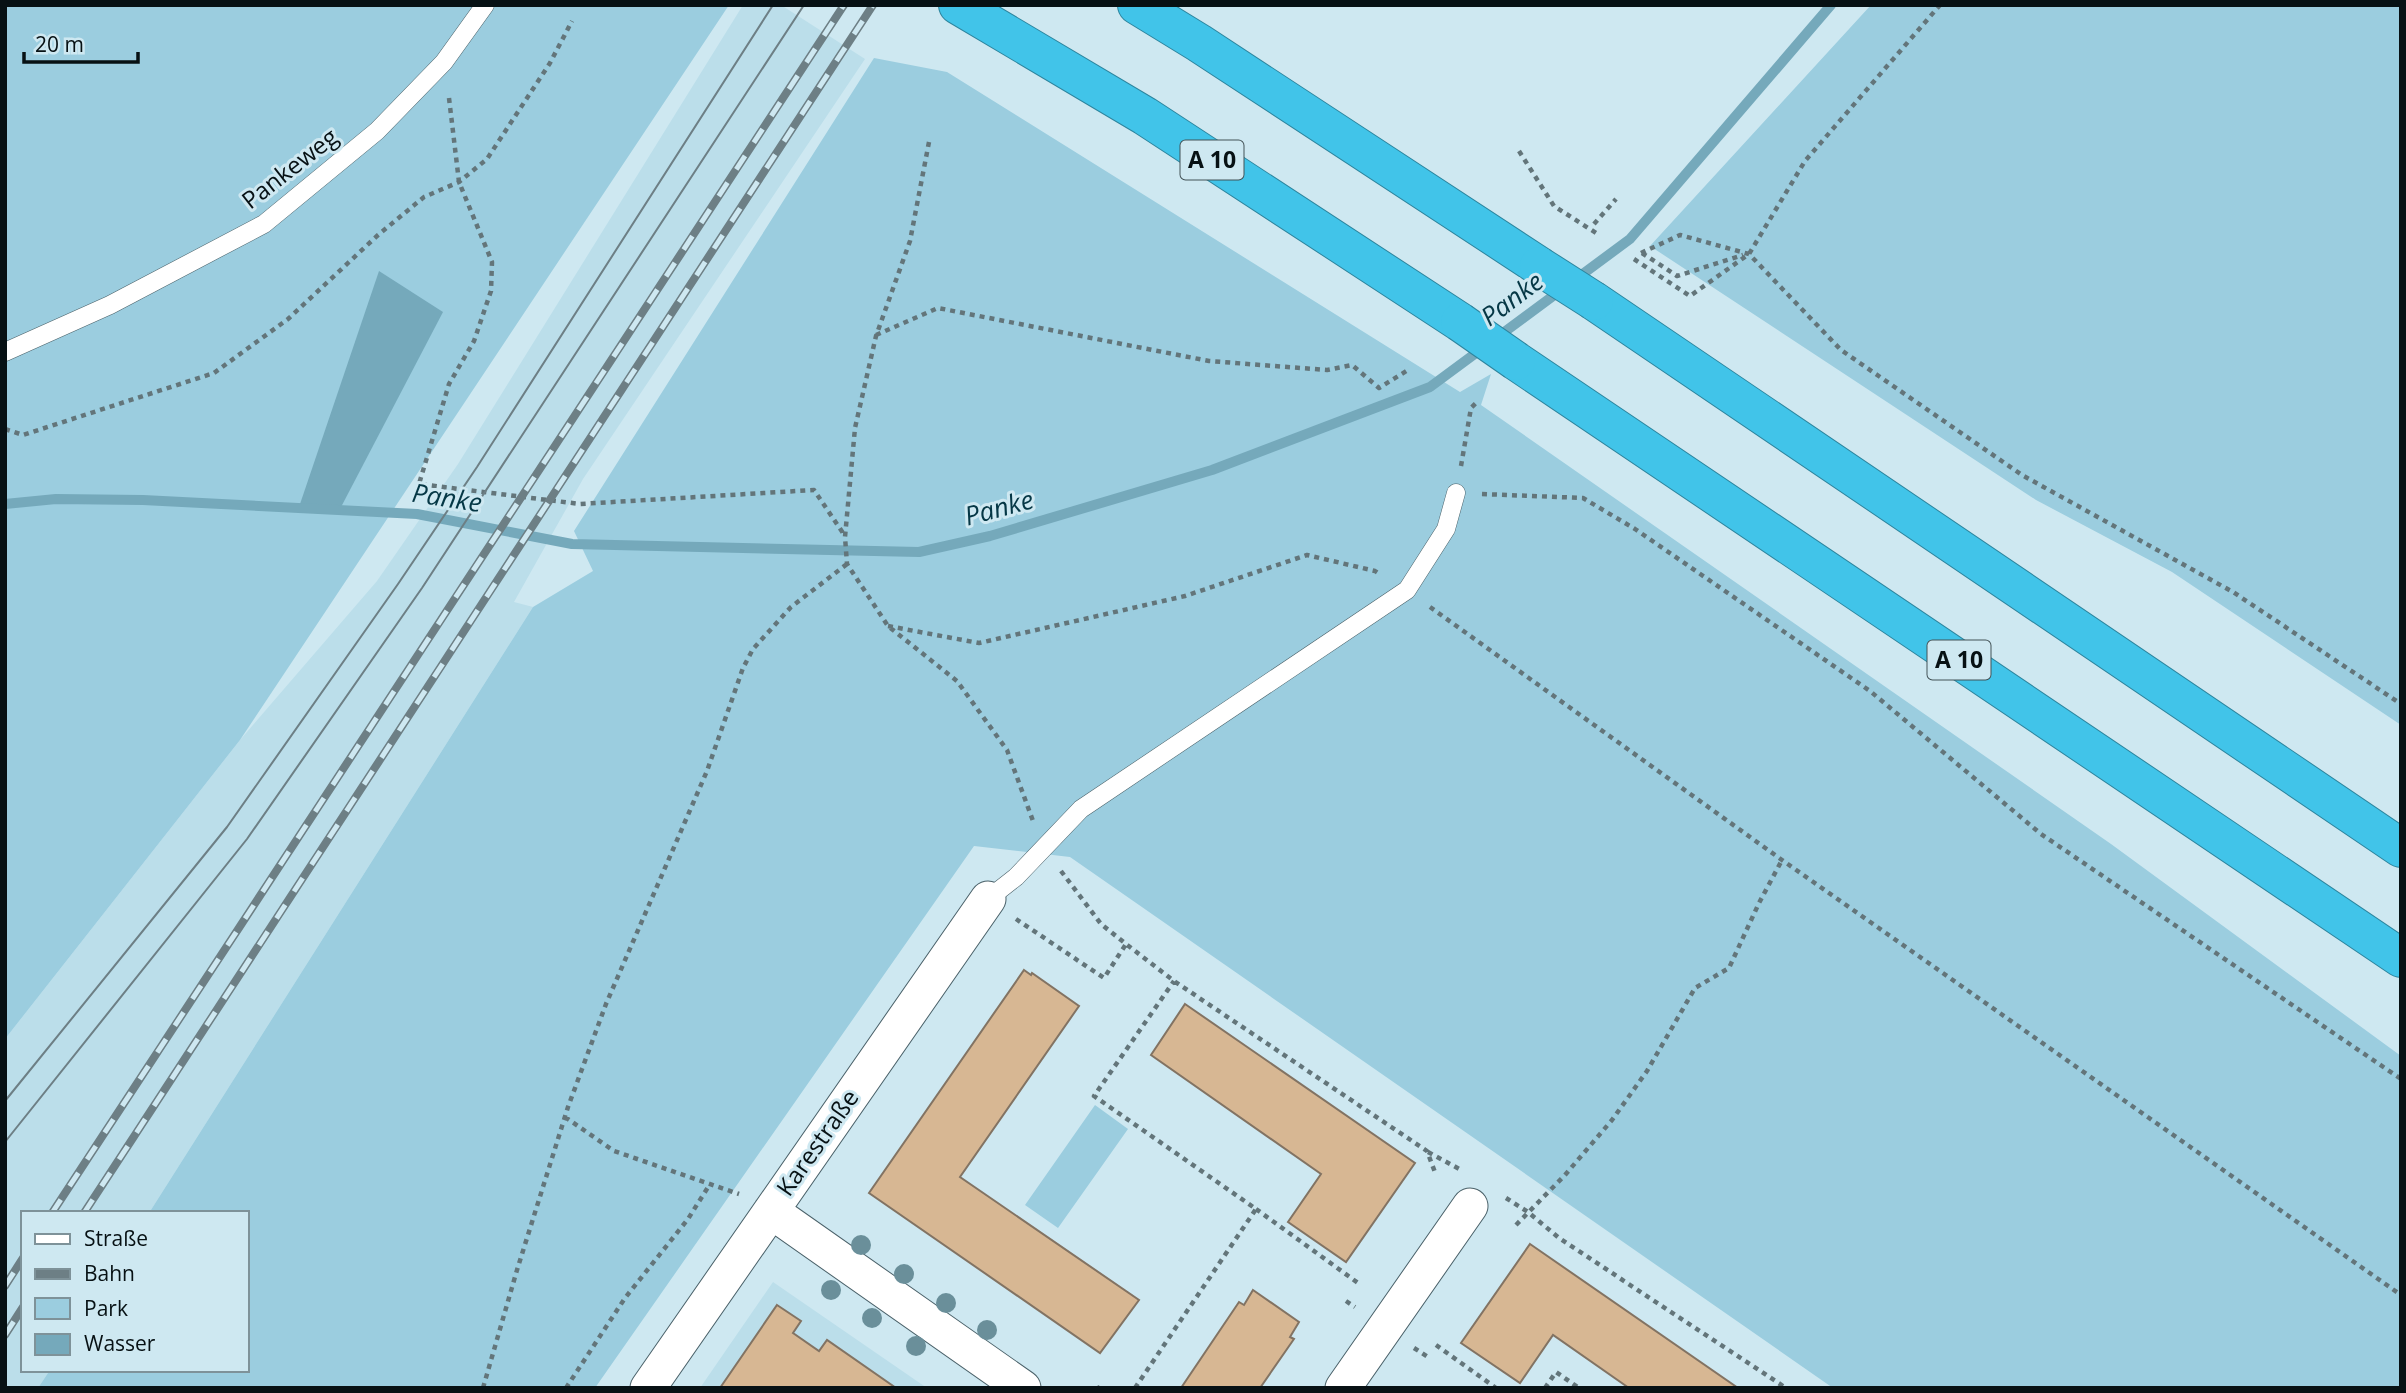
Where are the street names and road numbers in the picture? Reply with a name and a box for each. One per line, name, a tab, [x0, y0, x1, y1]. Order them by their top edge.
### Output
street label: Pankeweg	[234, 120, 344, 216]
road number: A 10	[1180, 140, 1244, 180]
road number: A 10	[1927, 640, 1990, 680]
street label: Karestraße	[768, 1082, 866, 1202]

